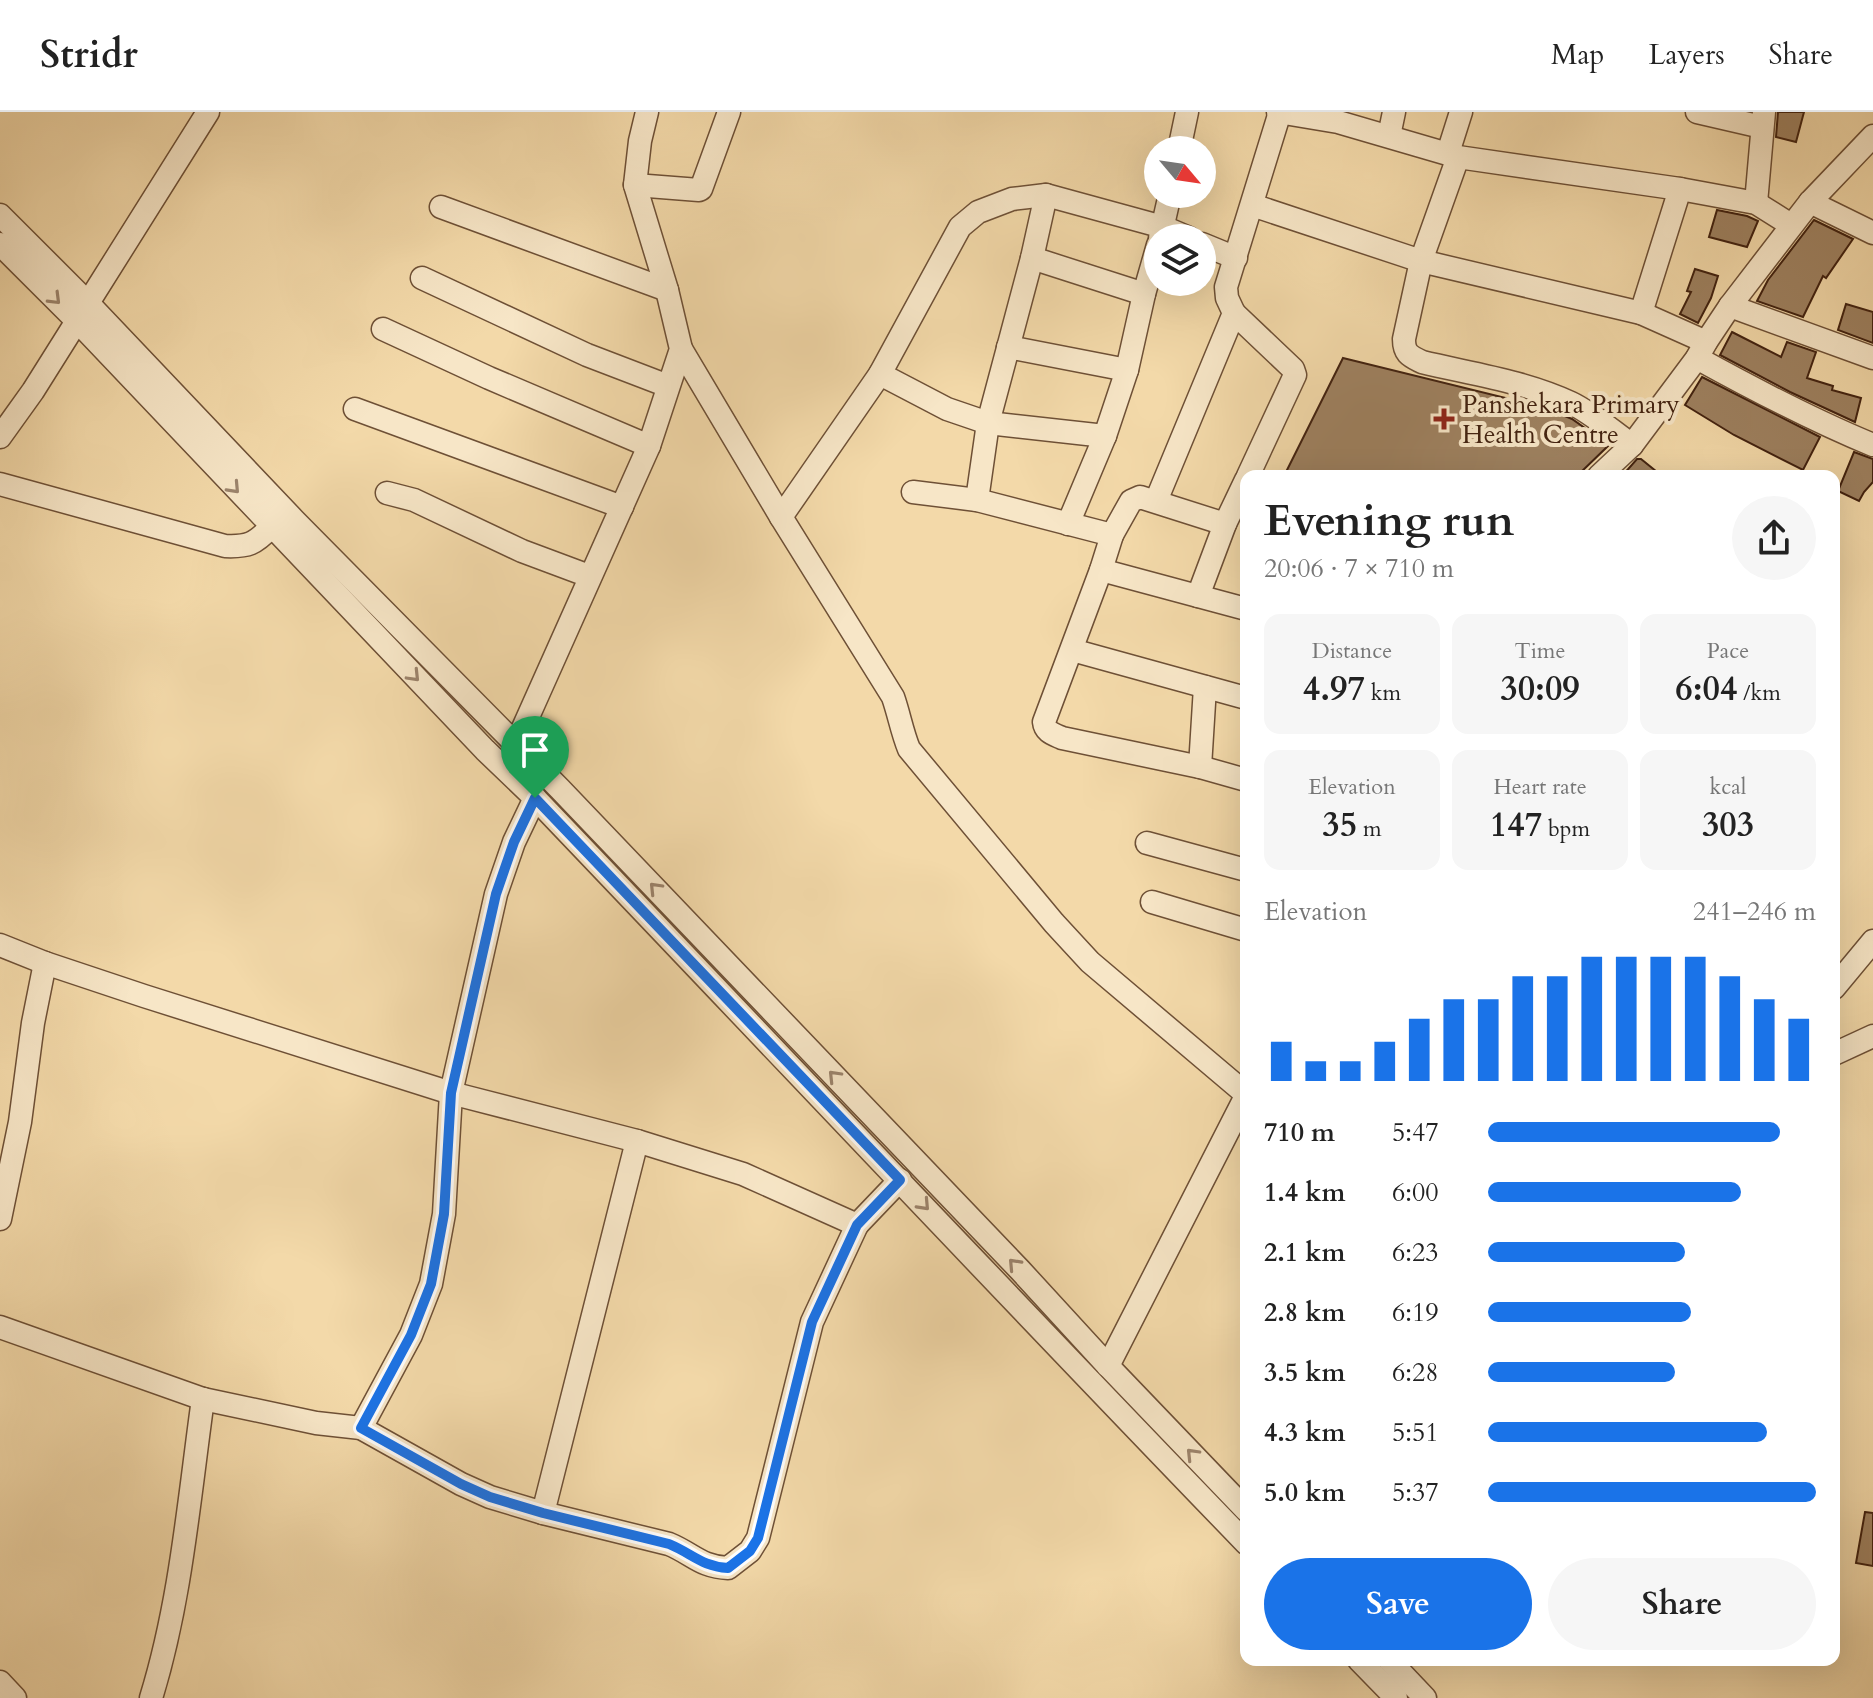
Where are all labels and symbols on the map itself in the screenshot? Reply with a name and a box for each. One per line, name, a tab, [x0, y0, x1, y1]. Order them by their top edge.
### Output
north arrow	[1144, 136, 1216, 208]
one-way arrow	[46, 290, 60, 304]
place label: Panshekara Primary Health Centre	[1462, 387, 1680, 452]
marker: Panshekara Primary Health Centre	[1433, 408, 1455, 430]
one-way arrow	[224, 478, 238, 493]
one-way arrow	[404, 666, 418, 681]
pin	[501, 716, 569, 798]
one-way arrow	[650, 883, 664, 898]
one-way arrow	[829, 1071, 844, 1085]
one-way arrow	[915, 1196, 929, 1211]
one-way arrow	[1009, 1259, 1023, 1273]
one-way arrow	[1187, 1449, 1201, 1463]

